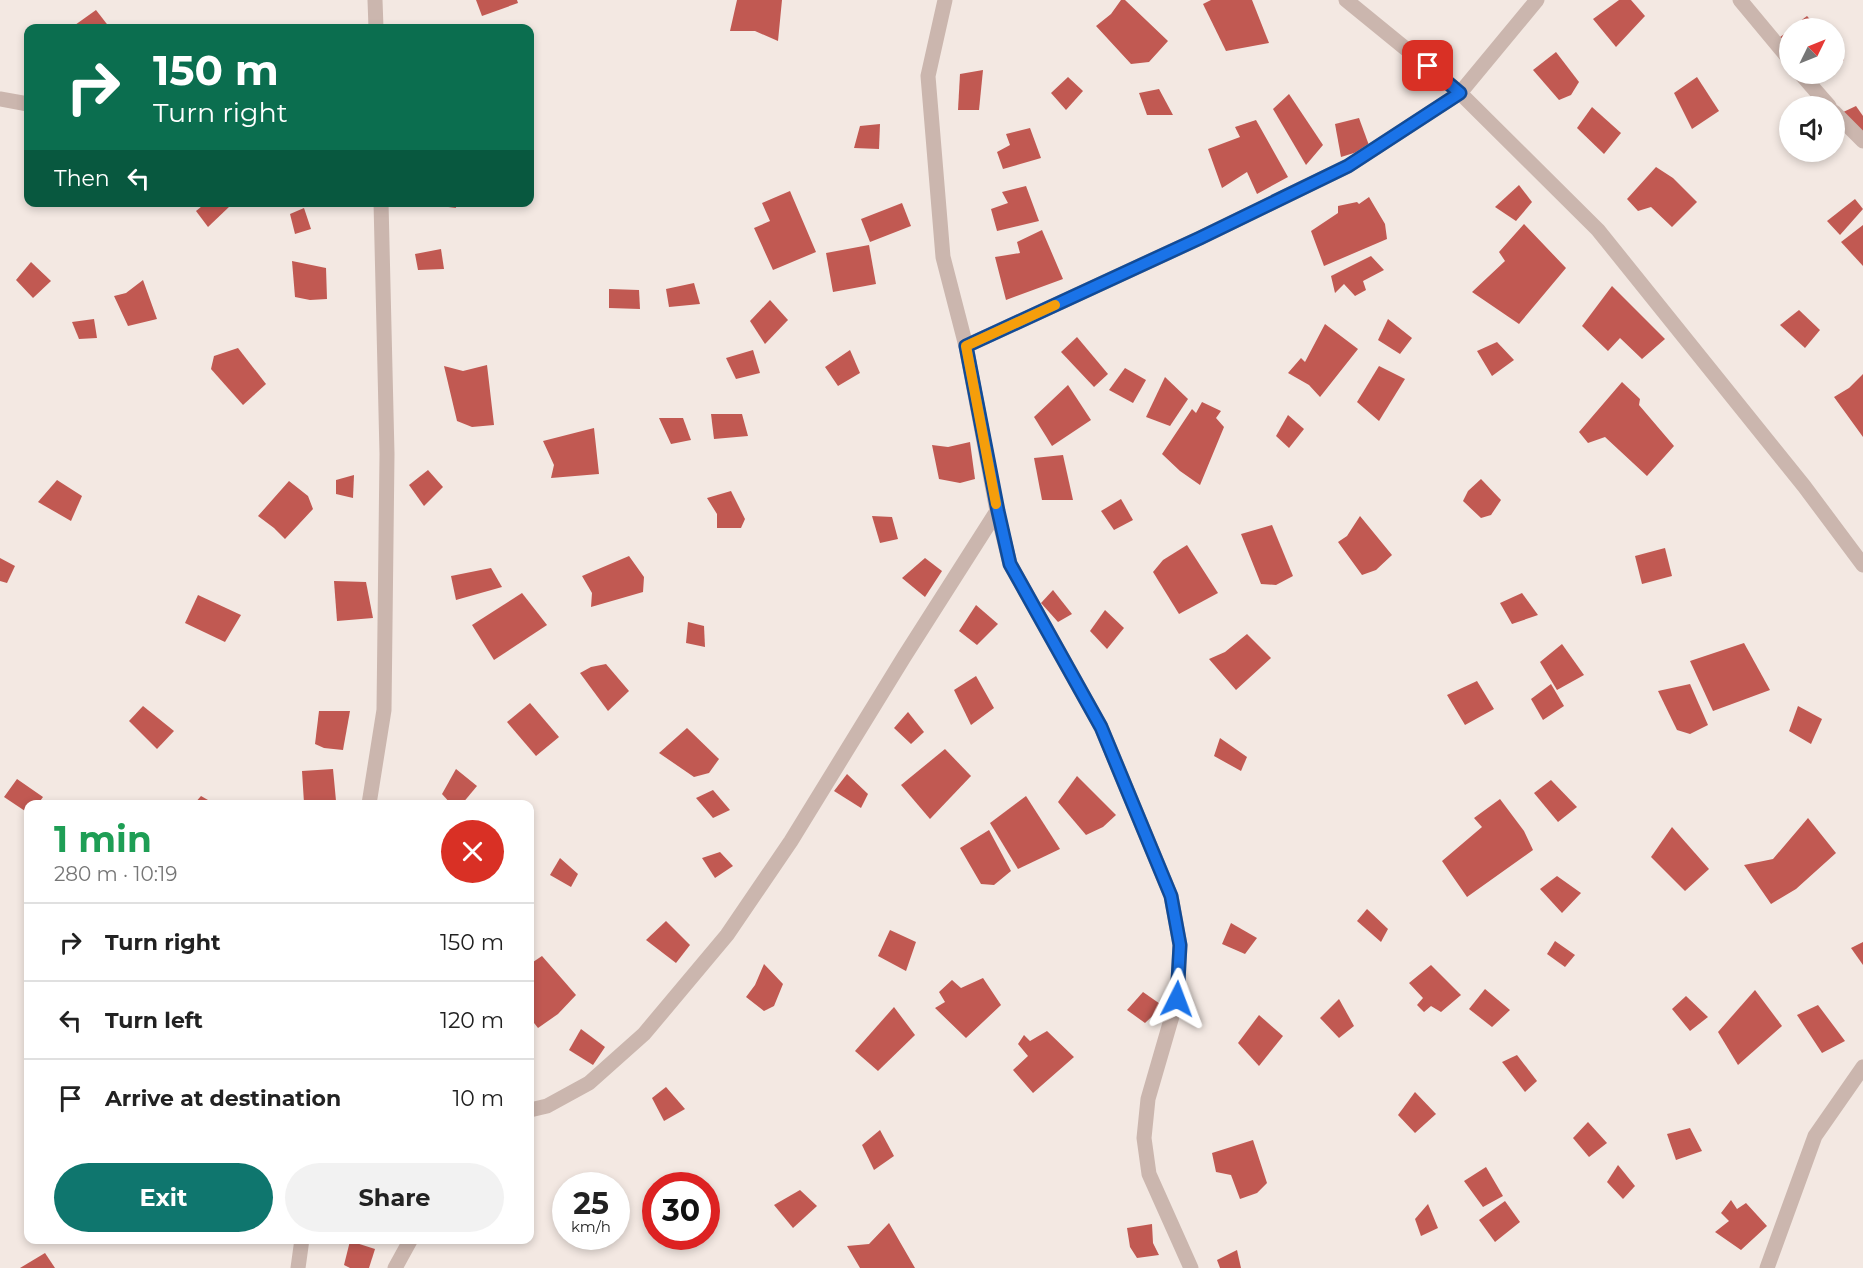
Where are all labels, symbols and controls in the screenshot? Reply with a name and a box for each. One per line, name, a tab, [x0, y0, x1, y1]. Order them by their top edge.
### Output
north arrow	[1779, 18, 1845, 84]
map controls	[1779, 18, 1845, 162]
pin	[1402, 40, 1453, 91]
text: 150 m	[153, 44, 279, 96]
icon: right	[54, 48, 132, 126]
icon: arrive	[1411, 49, 1444, 82]
text: Turn right	[153, 96, 288, 129]
button: sound	[1779, 96, 1845, 162]
icon: left	[122, 162, 155, 195]
text: Then	[54, 165, 110, 192]
text: 1 min	[54, 817, 152, 861]
button: close	[441, 820, 504, 883]
text: 280 m · 10:19	[54, 862, 177, 886]
icon: right	[54, 926, 87, 959]
text: Turn right	[105, 929, 220, 956]
text: 150 m	[440, 929, 504, 956]
position arrow	[1145, 967, 1209, 1031]
icon: left	[54, 1004, 87, 1037]
text: Turn left	[105, 1007, 203, 1034]
text: 120 m	[440, 1007, 504, 1034]
icon: arrive	[54, 1082, 87, 1115]
text: Arrive at destination	[105, 1085, 341, 1112]
text: 10 m	[452, 1085, 504, 1112]
button: Exit	[54, 1163, 273, 1232]
button: Share	[285, 1163, 504, 1232]
speed limit sign: 30	[642, 1172, 720, 1250]
text: 25	[573, 1185, 609, 1222]
text: km/h	[571, 1217, 611, 1236]

